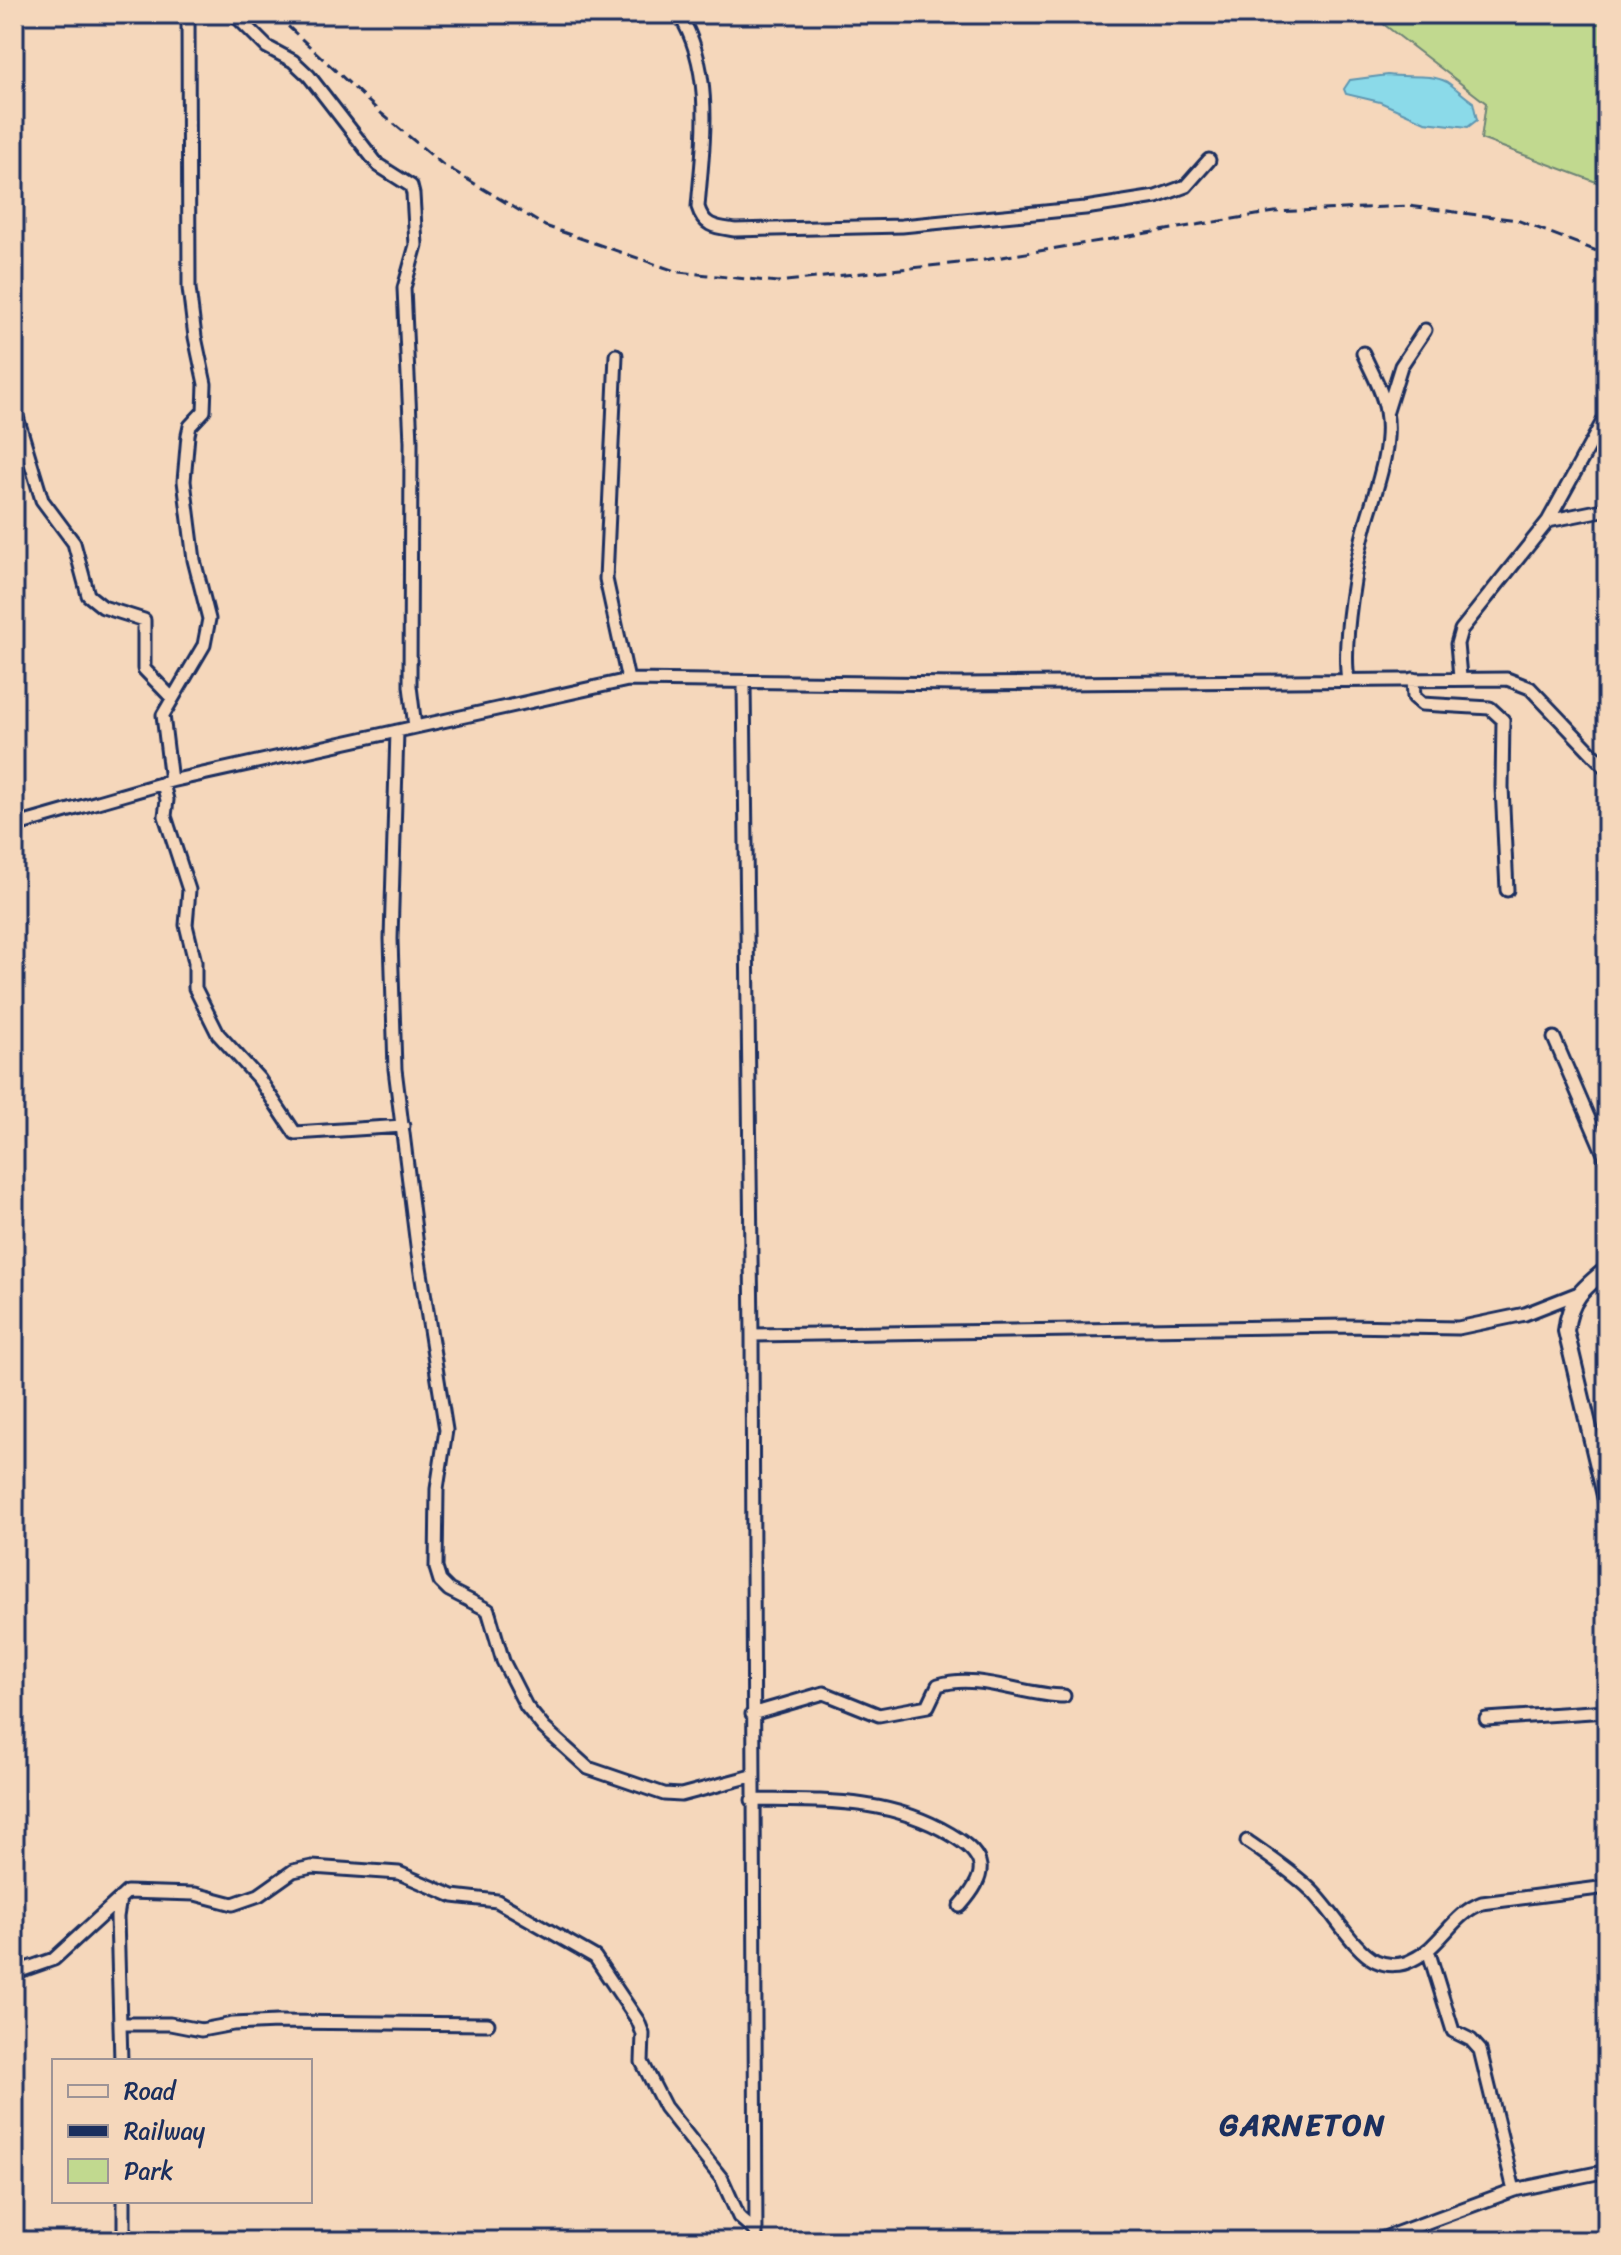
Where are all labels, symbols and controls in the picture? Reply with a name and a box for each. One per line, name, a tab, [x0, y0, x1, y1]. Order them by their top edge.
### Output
legend	[52, 2059, 312, 2203]
text: Road	[124, 2070, 178, 2112]
district label: GARNETON	[1220, 2098, 1386, 2152]
text: Railway	[124, 2110, 206, 2152]
text: Park	[124, 2150, 173, 2192]

